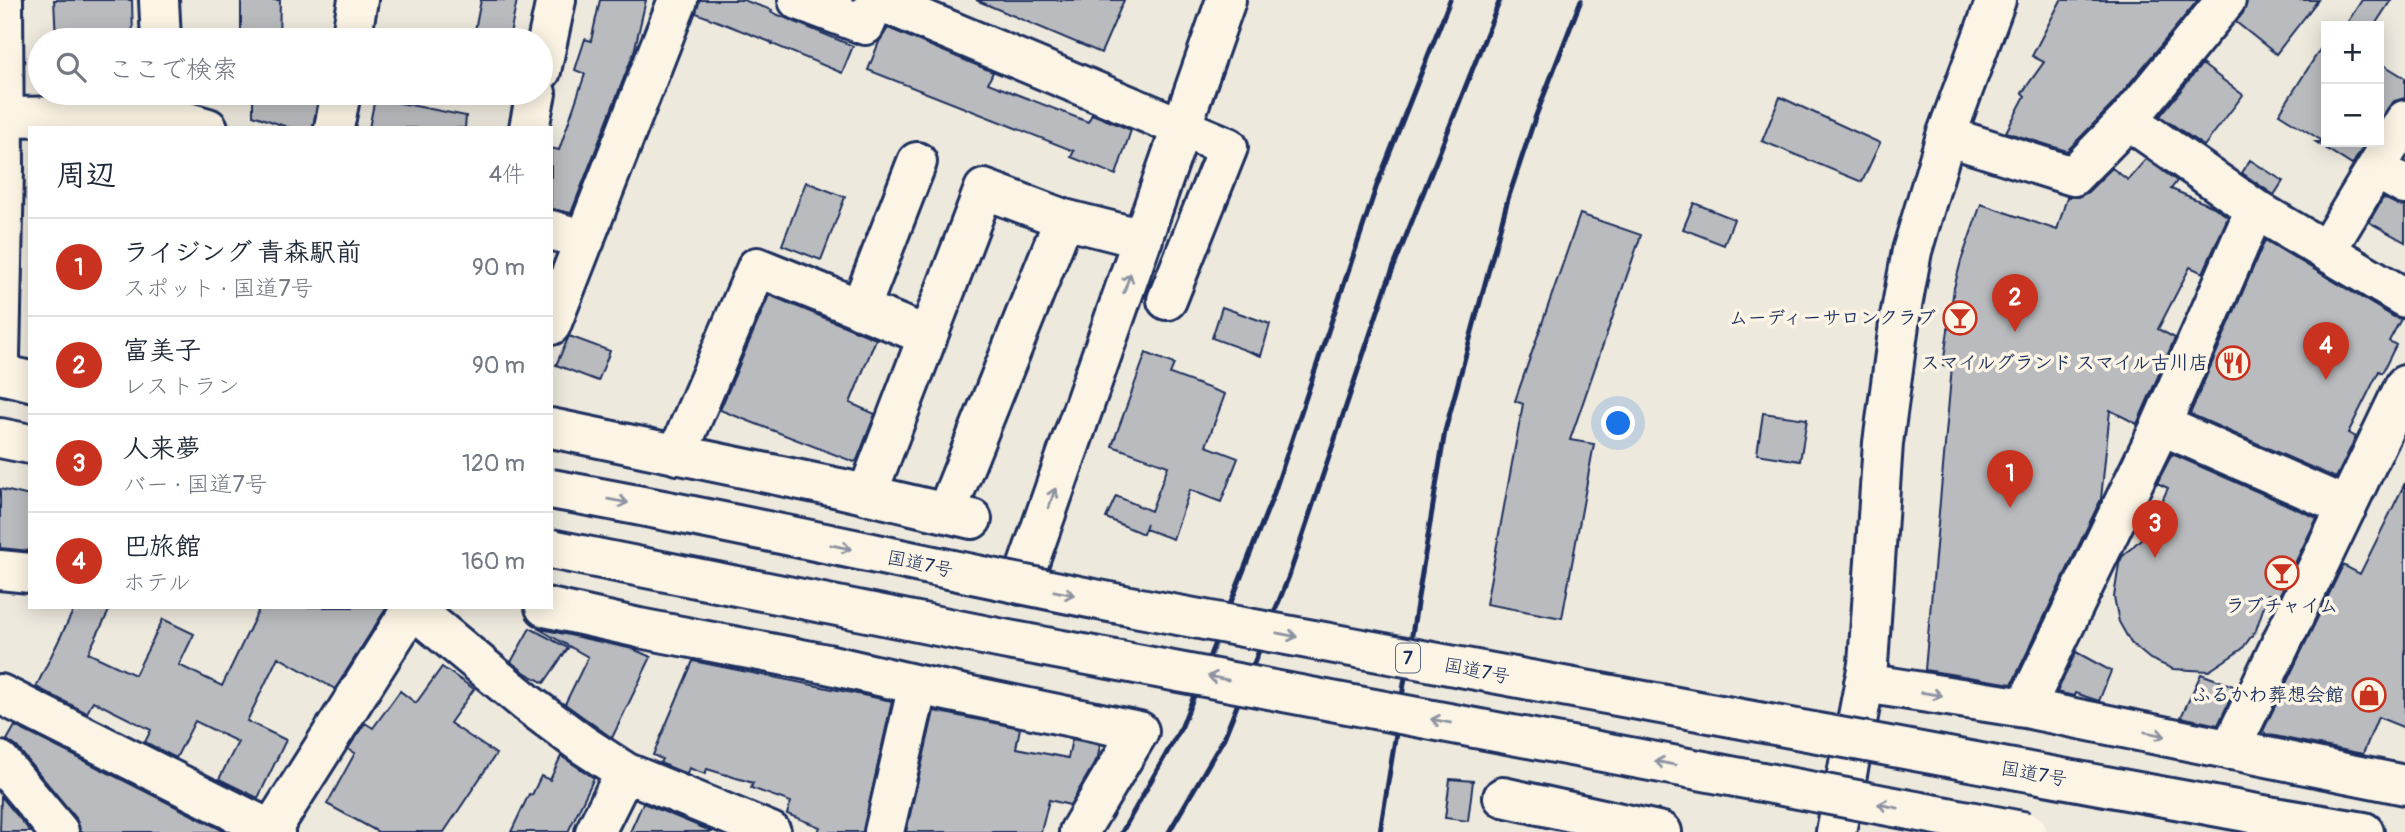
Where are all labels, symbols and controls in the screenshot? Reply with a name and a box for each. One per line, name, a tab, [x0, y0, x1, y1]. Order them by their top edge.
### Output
map controls	[2321, 21, 2384, 147]
button: +	[2321, 21, 2384, 84]
search box	[28, 28, 553, 105]
icon: search	[52, 48, 90, 86]
text: ここで検索	[108, 54, 238, 86]
button: −	[2321, 84, 2384, 147]
text: 周辺	[56, 157, 116, 194]
text: 4件	[489, 160, 525, 189]
text: ライジング 青森駅前	[123, 237, 362, 269]
text: 1	[75, 253, 84, 282]
text: 90 m	[472, 253, 525, 282]
one-way arrow	[1121, 272, 1134, 294]
text: スポット · 国道7号	[123, 274, 314, 303]
pin: 2	[1992, 274, 2038, 332]
bar icon: ムーディーサロンクラブ	[1941, 299, 1979, 337]
place label: ムーディーサロンクラブ	[1729, 306, 1936, 330]
pin: 4	[2303, 322, 2349, 380]
text: 富美子	[123, 335, 201, 367]
restaurant icon: スマイルグランド スマイル古川店	[2214, 344, 2252, 382]
text: 2	[73, 351, 85, 380]
text: 90 m	[472, 351, 525, 380]
place label: スマイルグランド スマイル古川店	[1920, 351, 2208, 375]
text: レストラン	[123, 372, 240, 401]
your location	[1601, 406, 1635, 440]
text: 人来夢	[123, 433, 201, 465]
text: 3	[73, 449, 85, 478]
text: 120 m	[462, 449, 525, 478]
pin: 1	[1987, 450, 2033, 508]
text: バー · 国道7号	[123, 470, 268, 499]
one-way arrow	[1047, 487, 1059, 509]
one-way arrow	[606, 495, 629, 508]
pin: 3	[2132, 500, 2178, 558]
text: 巴旅館	[123, 531, 201, 563]
one-way arrow	[829, 540, 852, 554]
street label: 国道7号	[885, 545, 955, 583]
text: 4	[72, 547, 86, 576]
text: 160 m	[461, 547, 525, 576]
bar icon: ラブチャイム	[2263, 554, 2301, 592]
text: ホテル	[123, 568, 191, 597]
one-way arrow	[1052, 587, 1075, 601]
place label: ラブチャイム	[2226, 594, 2338, 618]
one-way arrow	[1276, 629, 1298, 643]
road number: 7	[1396, 644, 1420, 672]
street label: 国道7号	[1442, 653, 1512, 689]
one-way arrow	[1207, 671, 1230, 684]
shop icon: ふるかわ葬想会館	[2350, 676, 2388, 714]
place label: ふるかわ葬想会館	[2192, 683, 2344, 707]
one-way arrow	[1920, 688, 1942, 701]
one-way arrow	[1430, 713, 1453, 727]
one-way arrow	[2143, 728, 2166, 742]
one-way arrow	[1654, 756, 1677, 770]
street label: 国道7号	[1999, 756, 2069, 792]
one-way arrow	[1877, 798, 1900, 812]

